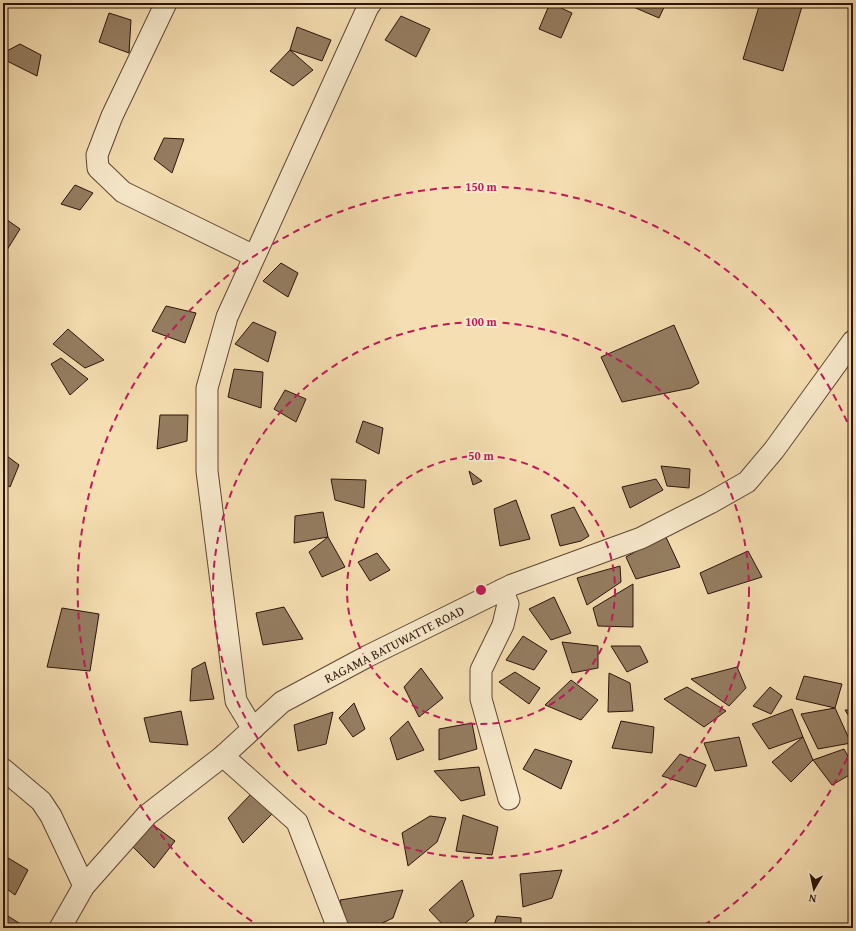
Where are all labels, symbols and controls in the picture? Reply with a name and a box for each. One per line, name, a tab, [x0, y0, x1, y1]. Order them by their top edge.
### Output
text: 150 m	[465, 178, 498, 195]
text: 100 m	[465, 313, 498, 330]
text: 50 m	[468, 447, 494, 464]
centre of rings	[474, 583, 488, 597]
street label: RAGAMA BATUWATTE ROAD	[321, 601, 468, 688]
north arrow	[794, 869, 834, 909]
text: N	[807, 890, 817, 907]

